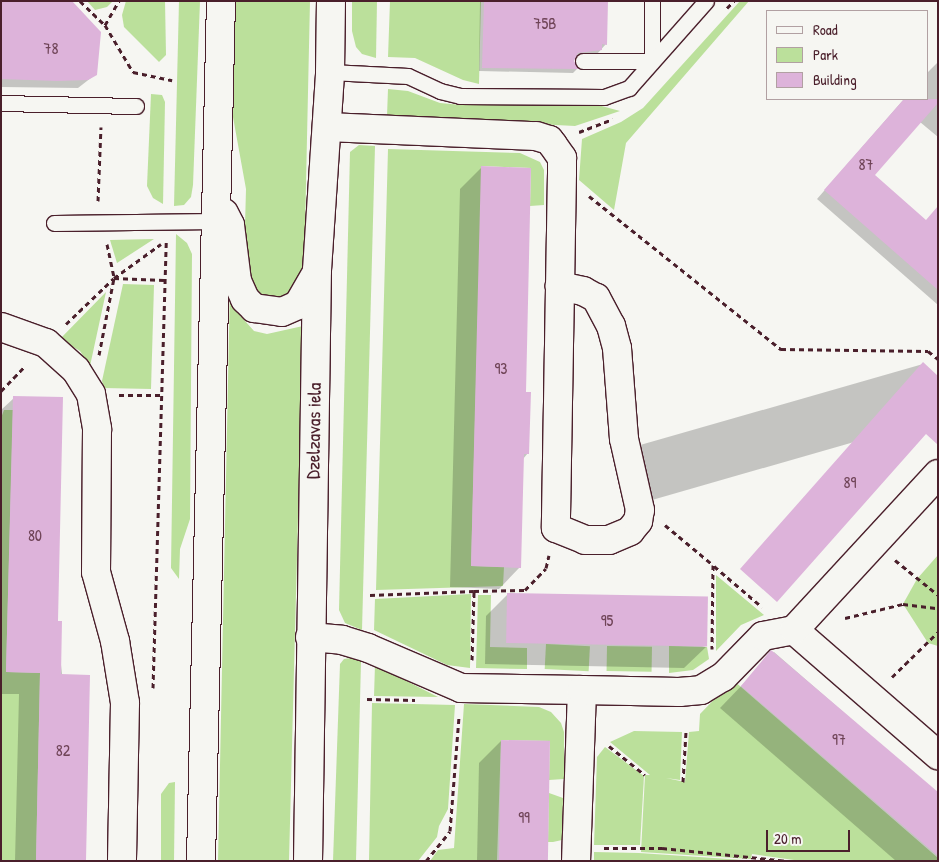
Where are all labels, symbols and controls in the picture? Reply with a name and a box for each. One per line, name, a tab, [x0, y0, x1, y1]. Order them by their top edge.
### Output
legend	[766, 10, 929, 100]
house number: 75B	[534, 13, 556, 33]
text: Road	[813, 19, 838, 40]
house number: 78	[44, 38, 58, 58]
text: Park	[813, 44, 838, 65]
text: Building	[813, 69, 857, 90]
house number: 87	[859, 154, 873, 174]
house number: 93	[494, 358, 508, 378]
street label: Dzelzavas iela	[302, 383, 326, 479]
house number: 89	[844, 472, 856, 492]
house number: 80	[28, 525, 42, 545]
house number: 95	[601, 610, 613, 630]
house number: 97	[832, 729, 846, 749]
house number: 82	[56, 740, 70, 760]
house number: 99	[518, 807, 530, 827]
scale bar	[769, 820, 853, 852]
text: 20 m	[774, 828, 801, 849]

